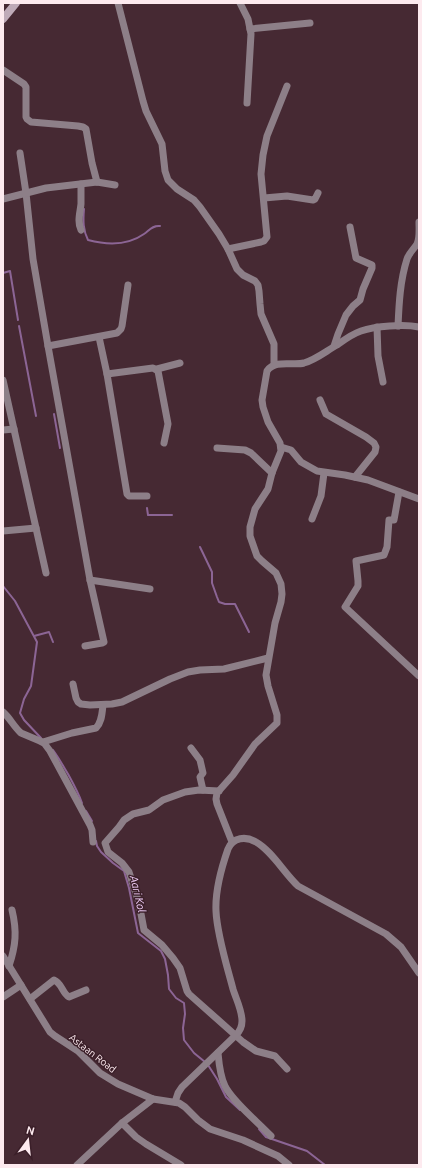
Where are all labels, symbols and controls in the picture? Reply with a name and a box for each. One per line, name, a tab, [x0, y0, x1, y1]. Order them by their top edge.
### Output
water label: Aari Kol	[128, 873, 148, 914]
street label: Astaan Road	[67, 1032, 118, 1075]
north arrow	[8, 1120, 48, 1160]
text: N	[25, 1123, 36, 1137]

